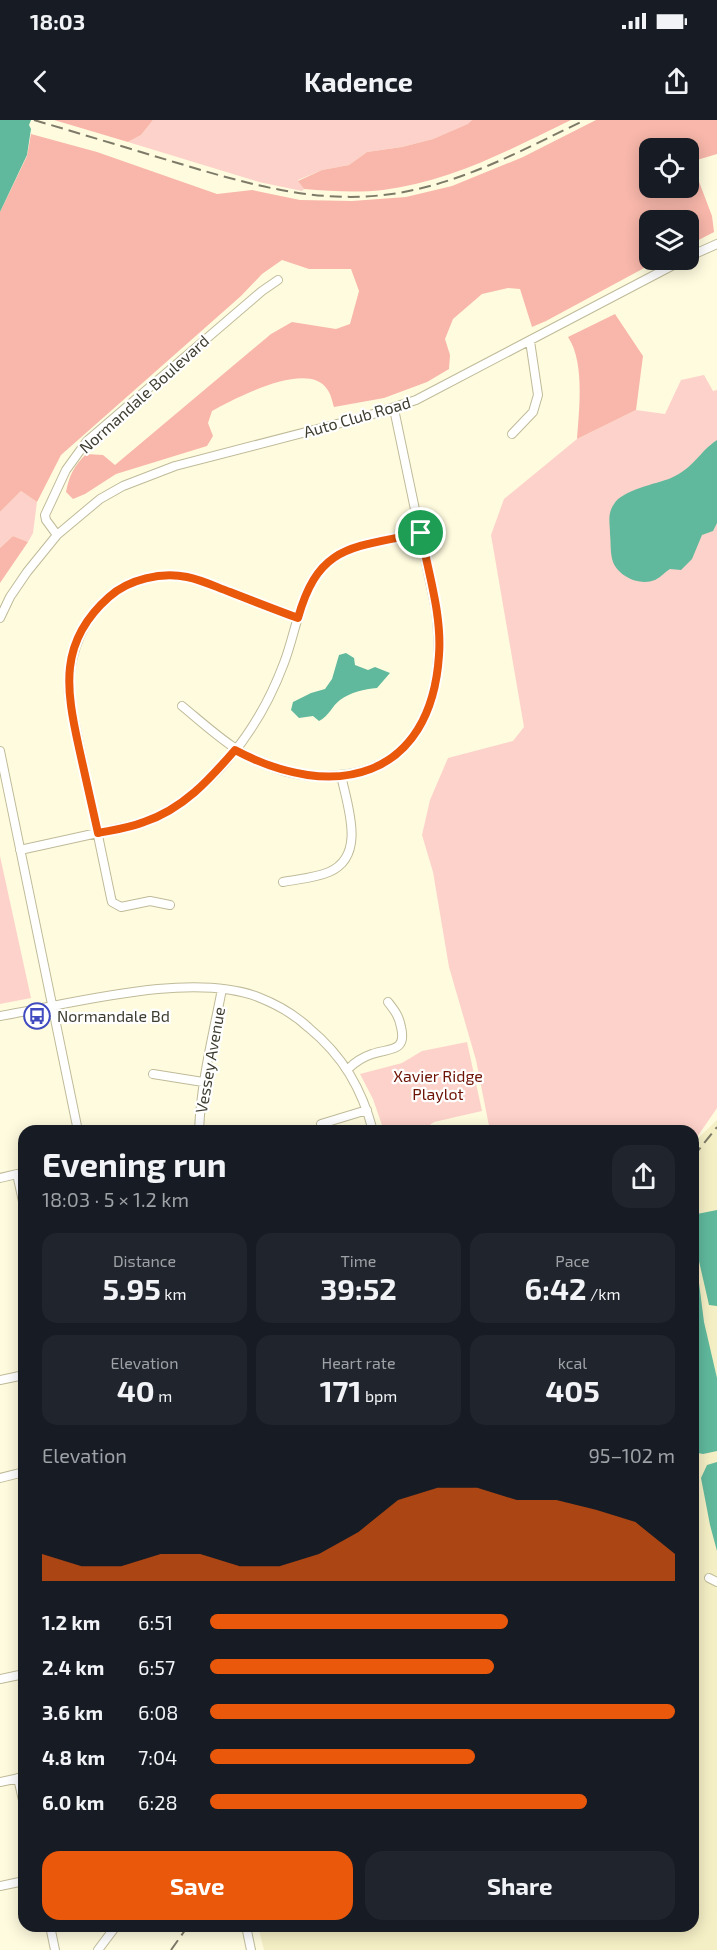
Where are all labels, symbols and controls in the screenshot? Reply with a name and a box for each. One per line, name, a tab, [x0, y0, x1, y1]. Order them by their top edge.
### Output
text: 18:03	[30, 8, 85, 34]
icon: back	[24, 65, 57, 98]
text: Kadence	[304, 65, 413, 97]
icon: share	[660, 65, 693, 98]
map controls	[639, 138, 699, 270]
button: locate	[639, 138, 699, 198]
button: layers	[639, 210, 699, 270]
street label: Normandale Boulevard	[75, 330, 212, 457]
street label: Auto Club Road	[301, 392, 413, 441]
pin	[395, 507, 446, 558]
icon: arrive	[404, 516, 437, 549]
bus stop icon: Normandale Bd	[22, 1001, 52, 1031]
street label: Vessey Avenue	[191, 1005, 228, 1114]
place label: Normandale Bd	[57, 1006, 170, 1025]
park label: Xavier Ridge Playlot	[393, 1066, 483, 1103]
text: Evening run	[42, 1144, 227, 1184]
button: share	[612, 1145, 675, 1208]
text: 18:03 · 5 × 1.2 km	[42, 1187, 189, 1211]
text: Distance	[113, 1251, 176, 1270]
text: Time	[341, 1251, 376, 1270]
text: Pace	[555, 1251, 590, 1270]
text: 5.95	[103, 1270, 161, 1306]
text: 39:52	[320, 1270, 397, 1306]
text: 6:42	[525, 1270, 586, 1306]
text: km	[161, 1284, 186, 1303]
text: /km	[586, 1284, 620, 1303]
text: Elevation	[111, 1353, 178, 1372]
text: Heart rate	[321, 1353, 396, 1372]
text: kcal	[558, 1353, 587, 1372]
text: 40	[117, 1372, 155, 1408]
text: 171	[320, 1372, 361, 1408]
text: 405	[545, 1372, 600, 1408]
text: m	[155, 1386, 172, 1405]
text: bpm	[361, 1386, 397, 1405]
text: Elevation	[42, 1443, 127, 1467]
text: 95–102 m	[588, 1443, 675, 1467]
text: 1.2 km	[42, 1610, 100, 1634]
text: 6:51	[138, 1610, 173, 1634]
text: 2.4 km	[42, 1655, 104, 1679]
text: 6:57	[138, 1655, 175, 1679]
text: 3.6 km	[42, 1700, 103, 1724]
text: 6:08	[138, 1700, 178, 1724]
text: 4.8 km	[42, 1745, 105, 1769]
text: 7:04	[138, 1745, 177, 1769]
text: 6.0 km	[42, 1790, 104, 1814]
text: 6:28	[138, 1790, 178, 1814]
button: Save	[42, 1851, 353, 1920]
button: Share	[365, 1851, 675, 1920]

